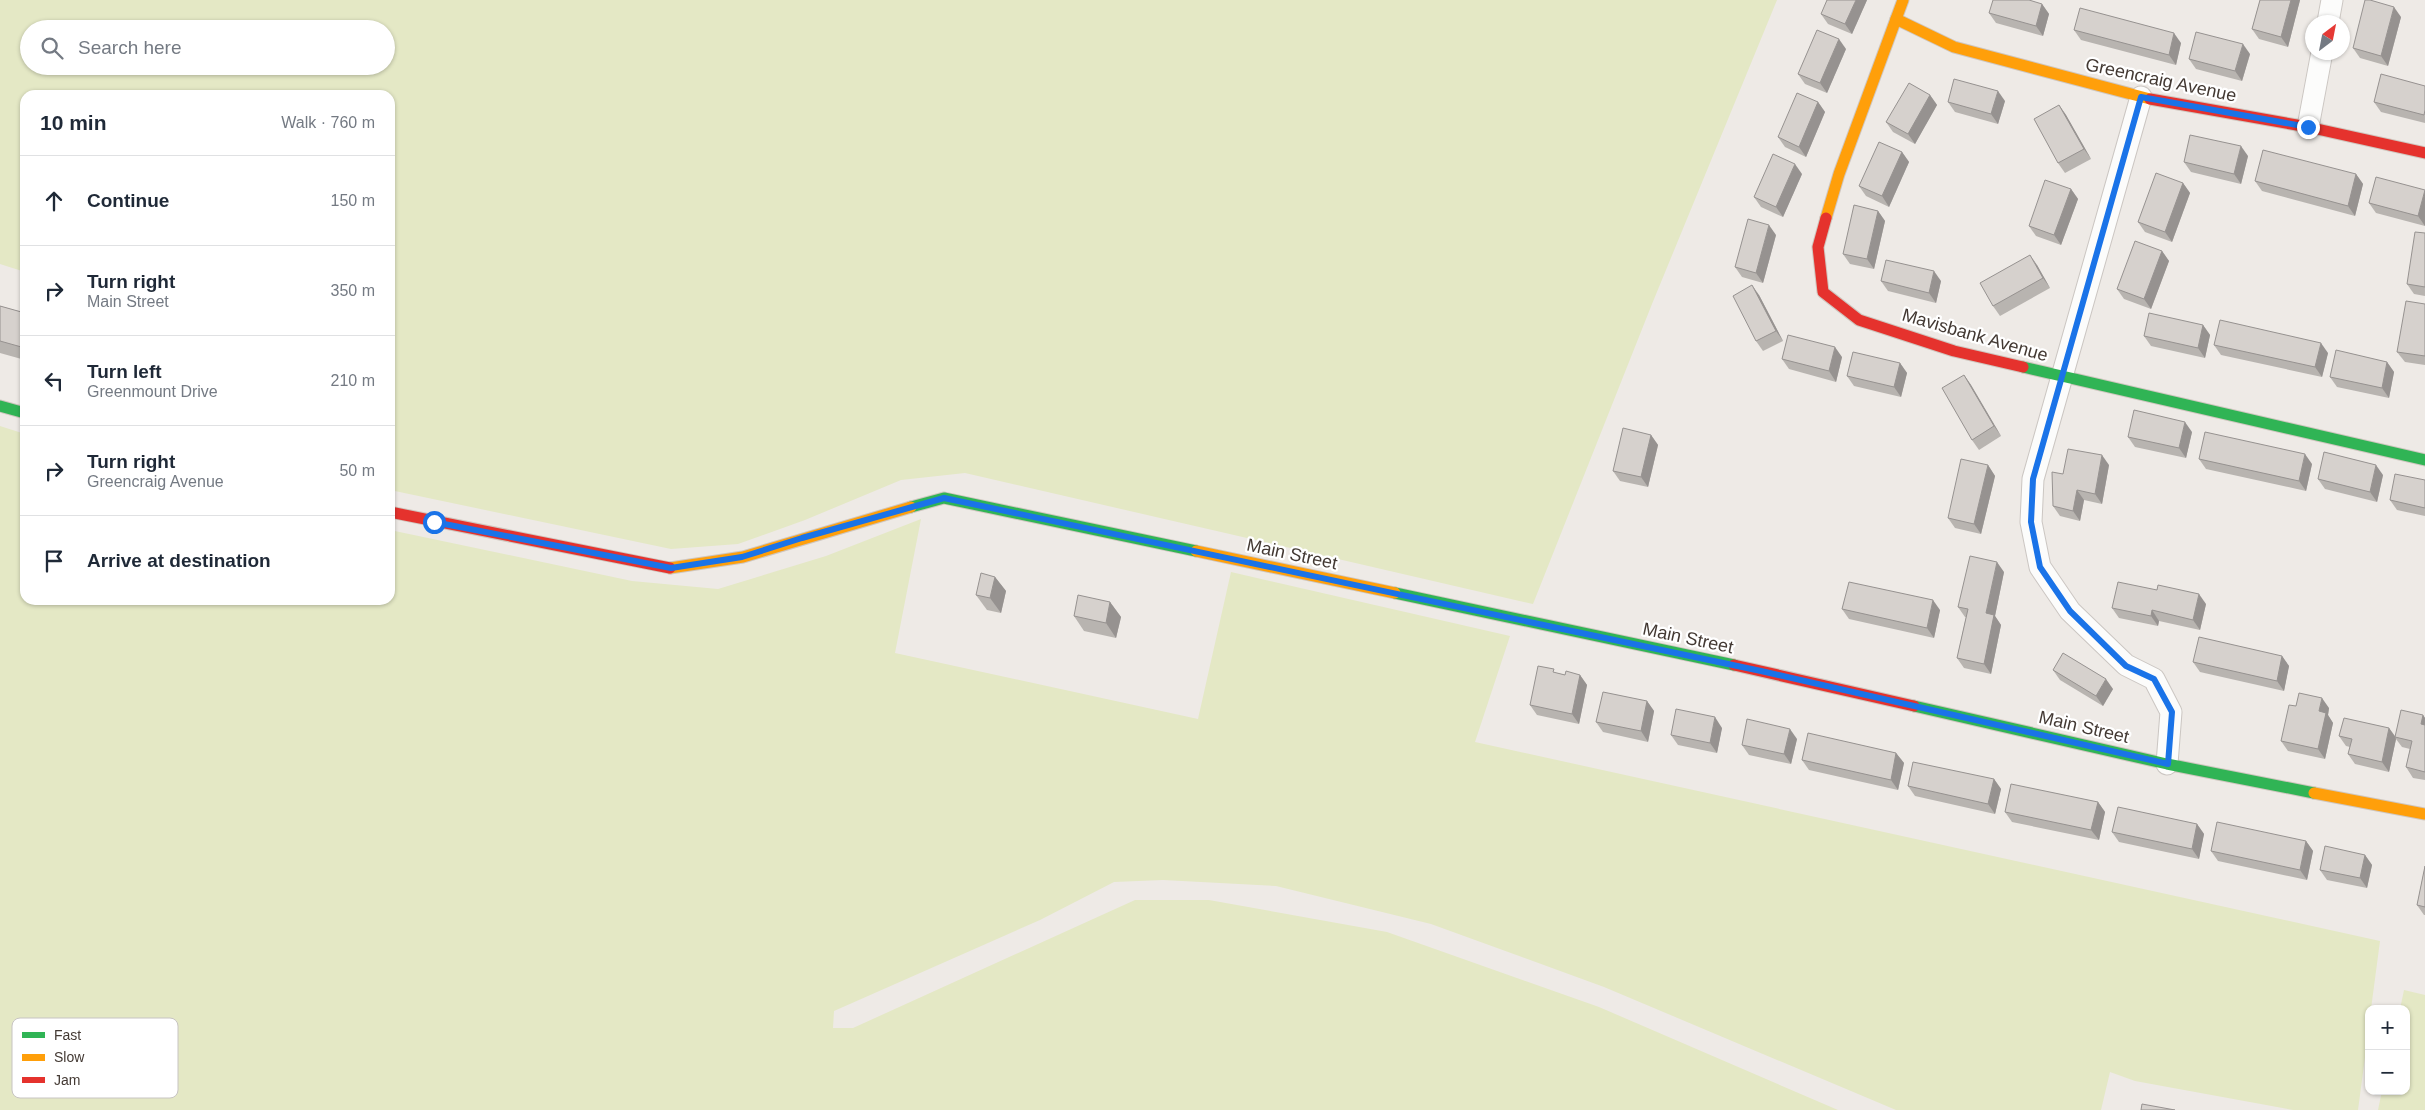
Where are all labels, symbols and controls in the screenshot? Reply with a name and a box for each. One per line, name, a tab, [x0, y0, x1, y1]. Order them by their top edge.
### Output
north arrow	[2305, 15, 2350, 60]
search box	[20, 20, 395, 75]
icon: search	[38, 34, 66, 62]
text: Search here	[78, 37, 182, 58]
street label: Greencraig Avenue	[2084, 54, 2238, 106]
text: 10 min	[40, 111, 107, 134]
text: Walk · 760 m	[281, 114, 375, 131]
route end	[2297, 116, 2320, 139]
icon: ahead	[40, 187, 68, 215]
text: Continue	[87, 190, 169, 211]
text: 150 m	[331, 192, 375, 209]
text: Turn right	[87, 271, 175, 292]
icon: right	[40, 277, 68, 305]
text: 350 m	[331, 282, 375, 299]
text: Main Street	[87, 293, 169, 310]
street label: Mavisbank Avenue	[1900, 305, 2050, 365]
text: Turn left	[87, 361, 162, 382]
icon: left	[40, 367, 68, 395]
text: 210 m	[331, 372, 375, 389]
text: Greenmount Drive	[87, 383, 218, 400]
text: Turn right	[87, 451, 175, 472]
icon: right	[40, 457, 68, 485]
text: 50 m	[339, 462, 375, 479]
text: Greencraig Avenue	[87, 473, 224, 490]
route start	[423, 511, 446, 534]
street label: Main Street	[1245, 535, 1339, 573]
icon: arrive	[40, 547, 68, 575]
text: Arrive at destination	[87, 550, 271, 571]
street label: Main Street	[1641, 619, 1735, 657]
street label: Main Street	[2037, 707, 2131, 747]
map controls	[2365, 1005, 2410, 1095]
button: +	[2365, 1005, 2410, 1050]
legend	[12, 1018, 178, 1098]
text: Fast	[54, 1027, 81, 1043]
text: Slow	[54, 1049, 85, 1065]
button: −	[2365, 1050, 2410, 1095]
text: Jam	[54, 1072, 80, 1088]

